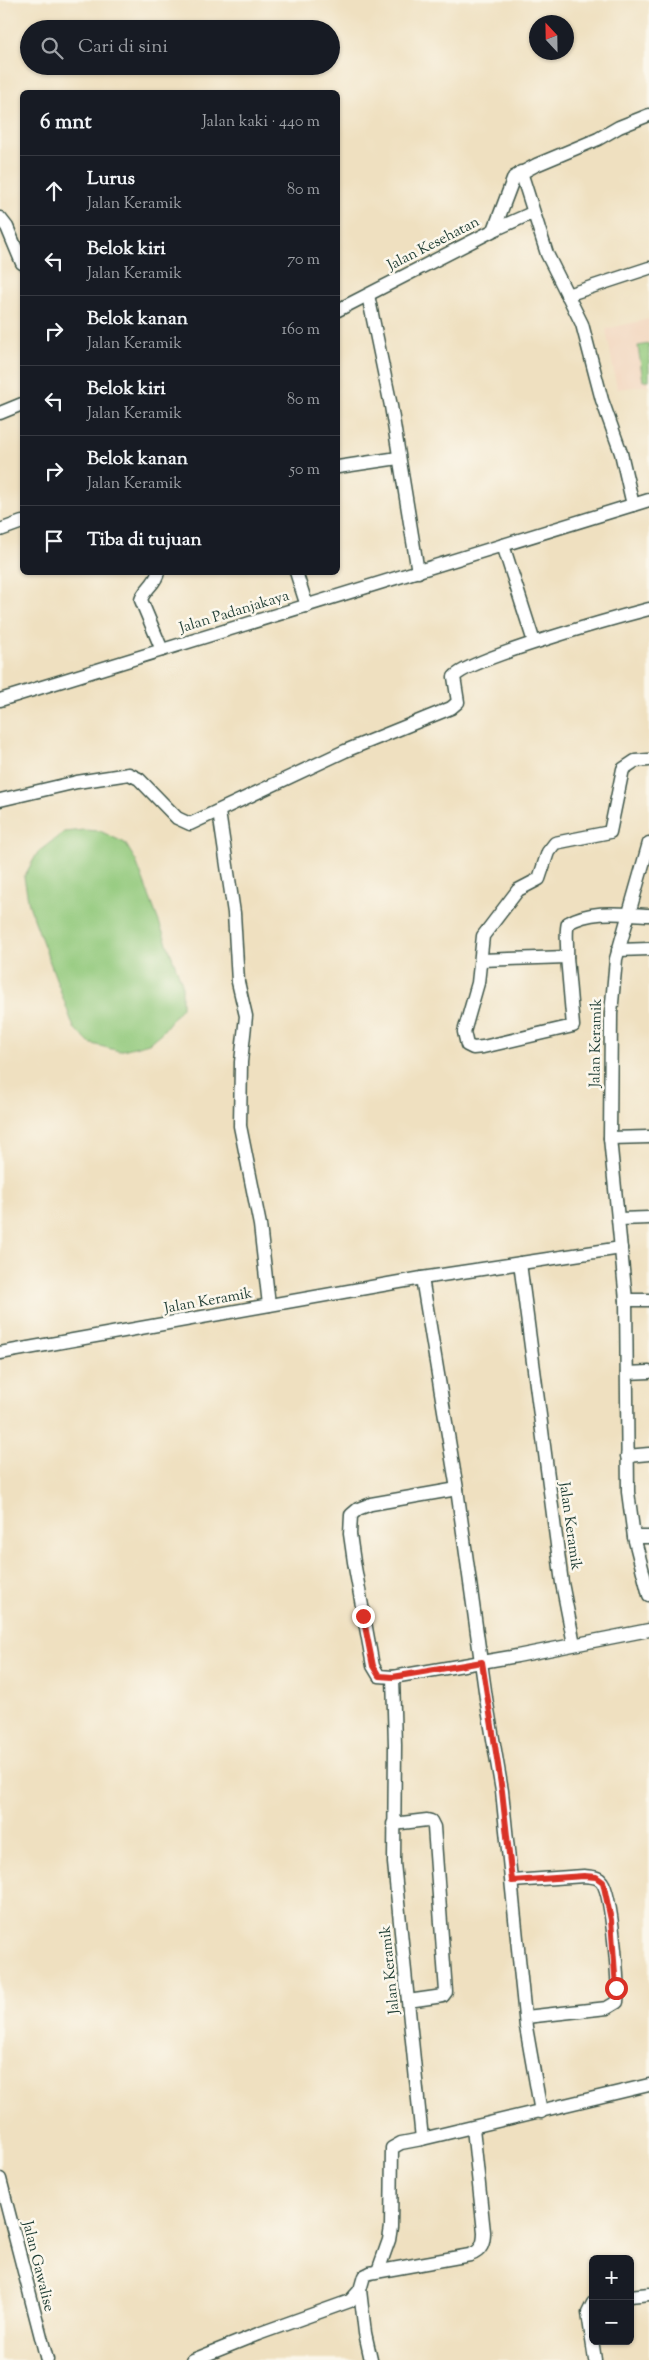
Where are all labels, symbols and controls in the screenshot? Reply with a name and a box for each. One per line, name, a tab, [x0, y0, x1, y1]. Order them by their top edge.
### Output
north arrow	[529, 15, 574, 60]
search box	[20, 20, 340, 75]
icon: search	[38, 34, 66, 62]
text: Cari di sini	[78, 34, 168, 61]
text: 6 mnt	[40, 108, 92, 138]
text: Jalan kaki · 440 m	[202, 111, 320, 134]
text: Lurus	[87, 166, 135, 193]
icon: ahead	[40, 177, 68, 205]
text: 80 m	[287, 179, 320, 202]
text: Jalan Keramik	[87, 193, 182, 216]
street label: Jalan Kesehatan	[383, 212, 484, 277]
text: Belok kiri	[87, 236, 166, 263]
icon: left	[40, 247, 68, 275]
text: 70 m	[287, 249, 320, 272]
text: Jalan Keramik	[87, 263, 182, 286]
text: Belok kanan	[87, 306, 188, 333]
icon: right	[40, 317, 68, 345]
text: 160 m	[282, 319, 320, 342]
text: Jalan Keramik	[87, 333, 182, 356]
text: Belok kiri	[87, 376, 166, 403]
icon: left	[40, 387, 68, 415]
text: 80 m	[287, 389, 320, 412]
text: Jalan Keramik	[87, 403, 182, 426]
text: Belok kanan	[87, 446, 188, 473]
icon: right	[40, 457, 68, 485]
text: 50 m	[289, 459, 320, 482]
text: Jalan Keramik	[87, 473, 182, 496]
icon: arrive	[40, 527, 68, 555]
text: Tiba di tujuan	[87, 527, 202, 554]
street label: Jalan Padanjakaya	[176, 586, 292, 639]
street label: Jalan Keramik	[585, 998, 608, 1089]
street label: Jalan Keramik	[162, 1283, 254, 1320]
street label: Jalan Keramik	[553, 1480, 586, 1572]
route end	[352, 1605, 375, 1628]
street label: Jalan Keramik	[375, 1924, 406, 2016]
route start	[605, 1977, 628, 2000]
street label: Jalan Gawalise	[16, 2218, 59, 2314]
map controls	[589, 2255, 634, 2345]
button: +	[589, 2255, 634, 2300]
button: −	[589, 2300, 634, 2345]

